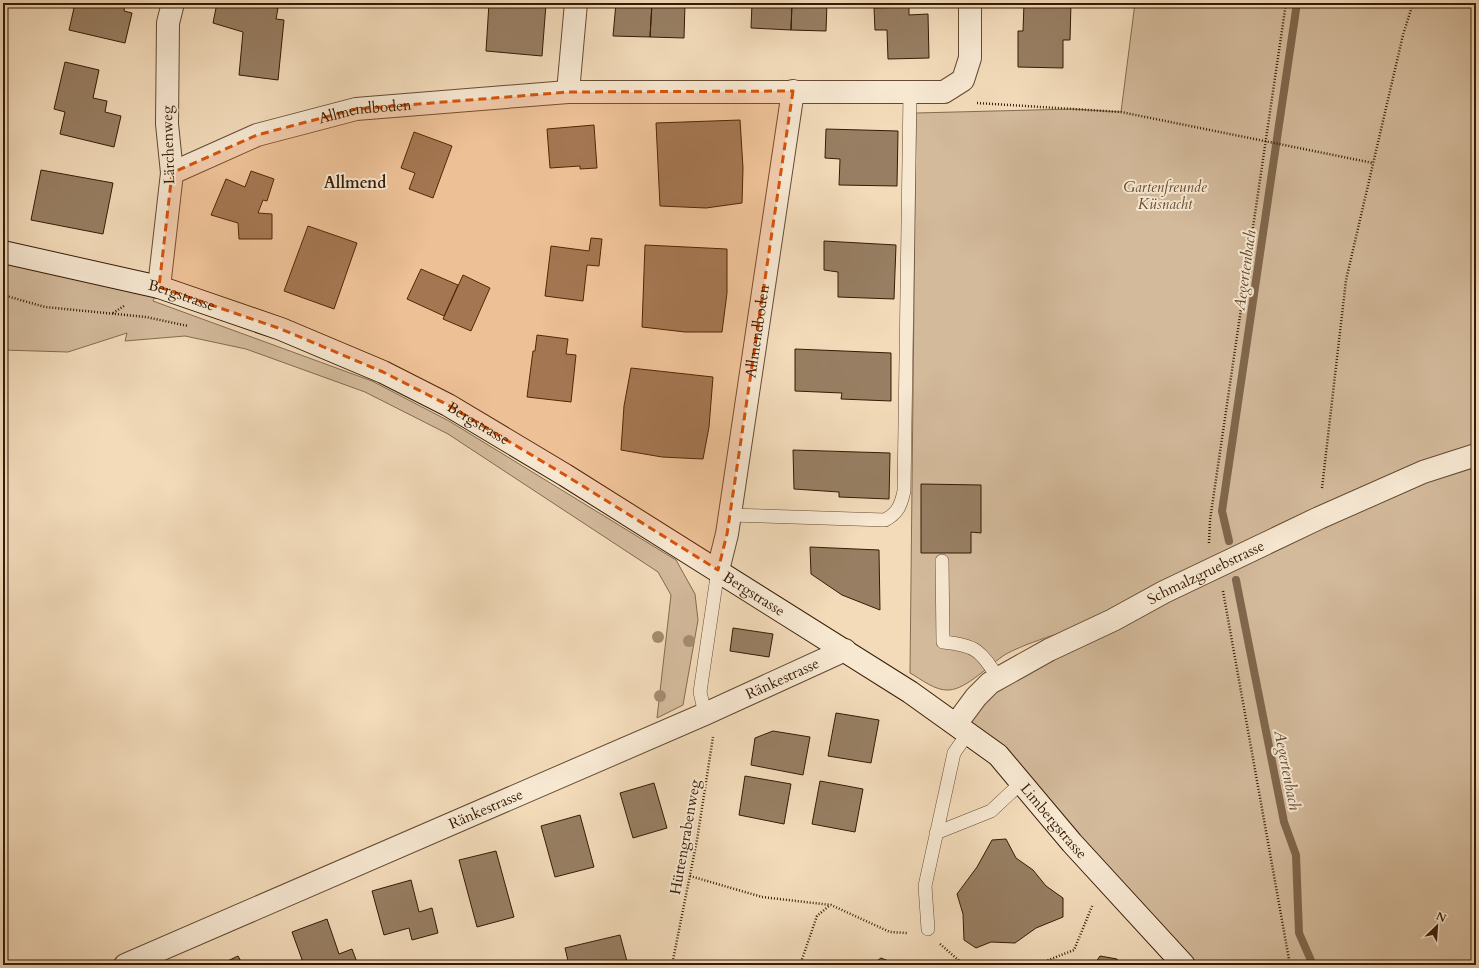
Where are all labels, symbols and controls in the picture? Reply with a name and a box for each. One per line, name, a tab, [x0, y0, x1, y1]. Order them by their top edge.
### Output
street label: Allmendboden	[316, 95, 413, 128]
street label: Lärchenweg	[157, 105, 179, 185]
district label: Allmend	[324, 172, 386, 194]
park label: Gartenfreunde Küsnacht	[1123, 177, 1207, 214]
water label: Aegertenbach	[1228, 228, 1262, 313]
street label: Bergstrasse	[146, 275, 218, 316]
street label: Allmendboden	[740, 283, 774, 379]
street label: Bergstrasse	[443, 397, 514, 450]
street label: Schmalzgruebstrasse	[1144, 535, 1268, 609]
street label: Bergstrasse	[719, 567, 789, 621]
street label: Ränkestrasse	[742, 653, 823, 704]
water label: Aegertenbach	[1268, 727, 1306, 813]
street label: Hüttengrabenweg	[665, 777, 705, 896]
street label: Limbergstrasse	[1016, 779, 1092, 863]
street label: Ränkestrasse	[445, 784, 526, 834]
north arrow	[1417, 906, 1457, 946]
text: N	[1434, 909, 1449, 926]

